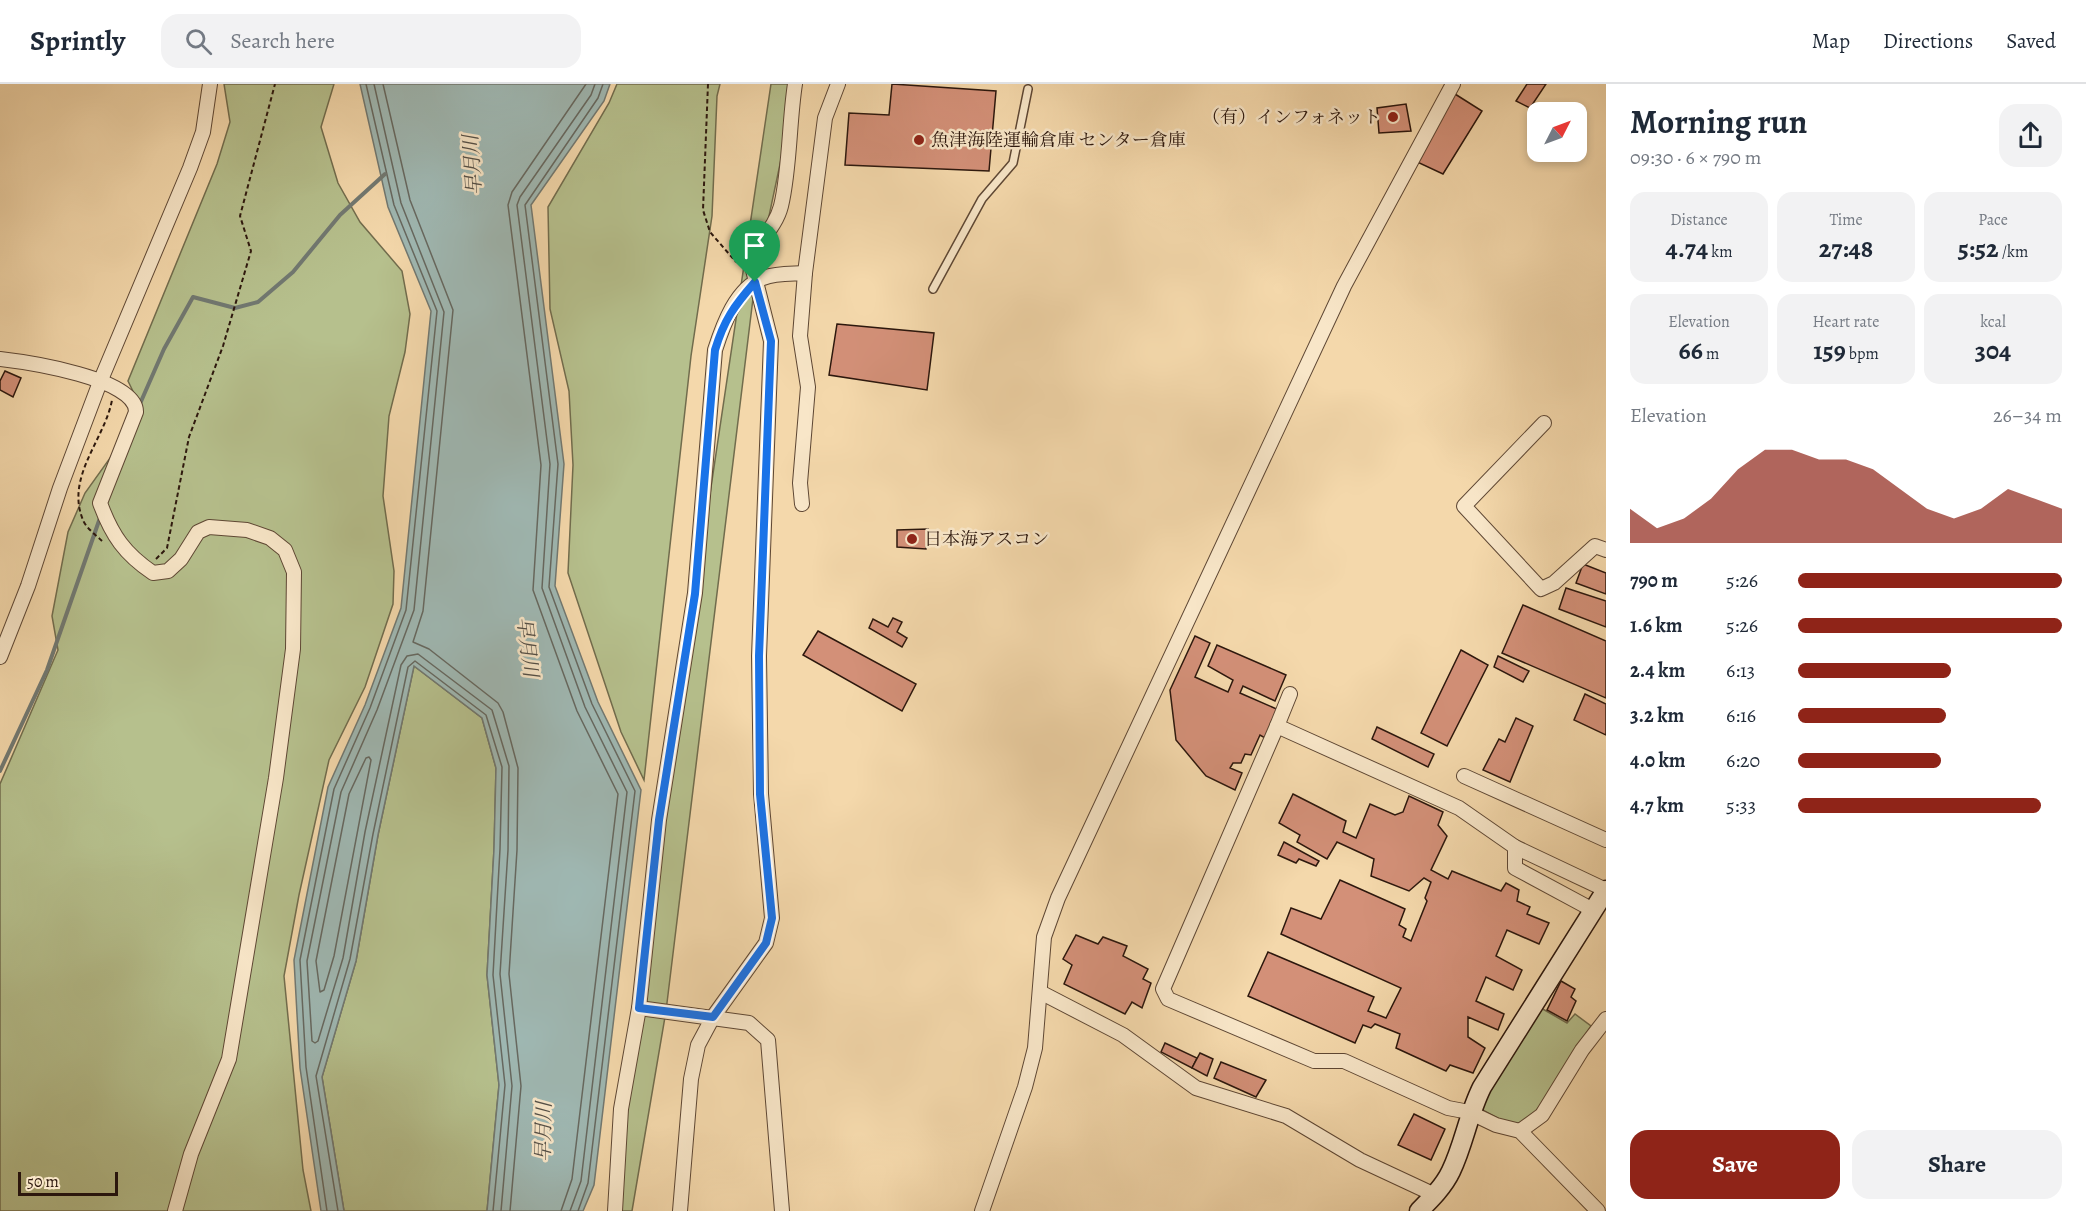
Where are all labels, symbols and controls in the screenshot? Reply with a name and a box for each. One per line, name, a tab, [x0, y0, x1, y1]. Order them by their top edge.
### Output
search box	[161, 14, 581, 68]
text: Sprintly	[30, 22, 125, 60]
icon: search	[182, 25, 215, 58]
text: Search here	[230, 26, 335, 56]
text: Map	[1812, 27, 1850, 55]
text: Directions	[1883, 27, 1973, 55]
text: Saved	[2006, 27, 2056, 55]
text: Morning run	[1630, 99, 1807, 144]
north arrow	[1527, 102, 1587, 162]
map controls	[1527, 102, 1587, 162]
button: share	[1999, 104, 2062, 167]
place label: （有）インフォネット	[1202, 105, 1381, 129]
marker: （有）インフォネット	[1386, 110, 1400, 124]
place label: 魚津海陸運輸倉庫 センター倉庫	[931, 128, 1186, 152]
water label: 早月川	[457, 132, 488, 196]
marker: 魚津海陸運輸倉庫 センター倉庫	[912, 133, 926, 147]
text: 09:30 · 6 × 790 m	[1630, 144, 1761, 171]
text: Distance	[1670, 209, 1728, 231]
text: Time	[1829, 209, 1863, 231]
text: Pace	[1978, 209, 2008, 231]
pin	[729, 220, 780, 282]
icon: arrive	[738, 229, 771, 262]
text: 4.74	[1665, 231, 1708, 266]
text: 27:48	[1819, 231, 1873, 266]
text: 5:52	[1958, 231, 1999, 266]
text: km	[1708, 241, 1733, 263]
text: /km	[1999, 241, 2028, 263]
text: Elevation	[1668, 311, 1730, 333]
text: Heart rate	[1813, 311, 1879, 333]
text: kcal	[1980, 311, 2006, 333]
text: 66	[1679, 333, 1703, 368]
text: 159	[1813, 333, 1846, 368]
text: 304	[1975, 333, 2011, 368]
text: m	[1703, 343, 1719, 365]
text: bpm	[1846, 343, 1879, 365]
text: Elevation	[1630, 402, 1707, 429]
text: 26–34 m	[1993, 402, 2062, 429]
place label: 日本海アスコン	[924, 527, 1049, 551]
marker: 日本海アスコン	[905, 532, 919, 546]
text: 790 m	[1630, 567, 1678, 594]
text: 5:26	[1726, 567, 1758, 594]
text: 1.6 km	[1630, 612, 1683, 639]
text: 5:26	[1726, 612, 1758, 639]
water label: 早月川	[510, 616, 545, 680]
text: 2.4 km	[1630, 657, 1685, 684]
text: 6:13	[1726, 657, 1755, 684]
text: 3.2 km	[1630, 702, 1684, 729]
text: 6:16	[1726, 702, 1756, 729]
text: 4.0 km	[1630, 747, 1686, 774]
text: 6:20	[1726, 747, 1760, 774]
text: 4.7 km	[1630, 792, 1684, 819]
text: 5:33	[1726, 792, 1756, 819]
water label: 早月川	[529, 1100, 558, 1162]
button: Save	[1630, 1130, 1840, 1199]
button: Share	[1852, 1130, 2062, 1199]
scale bar	[18, 1169, 118, 1196]
text: 50 m	[27, 1171, 59, 1193]

